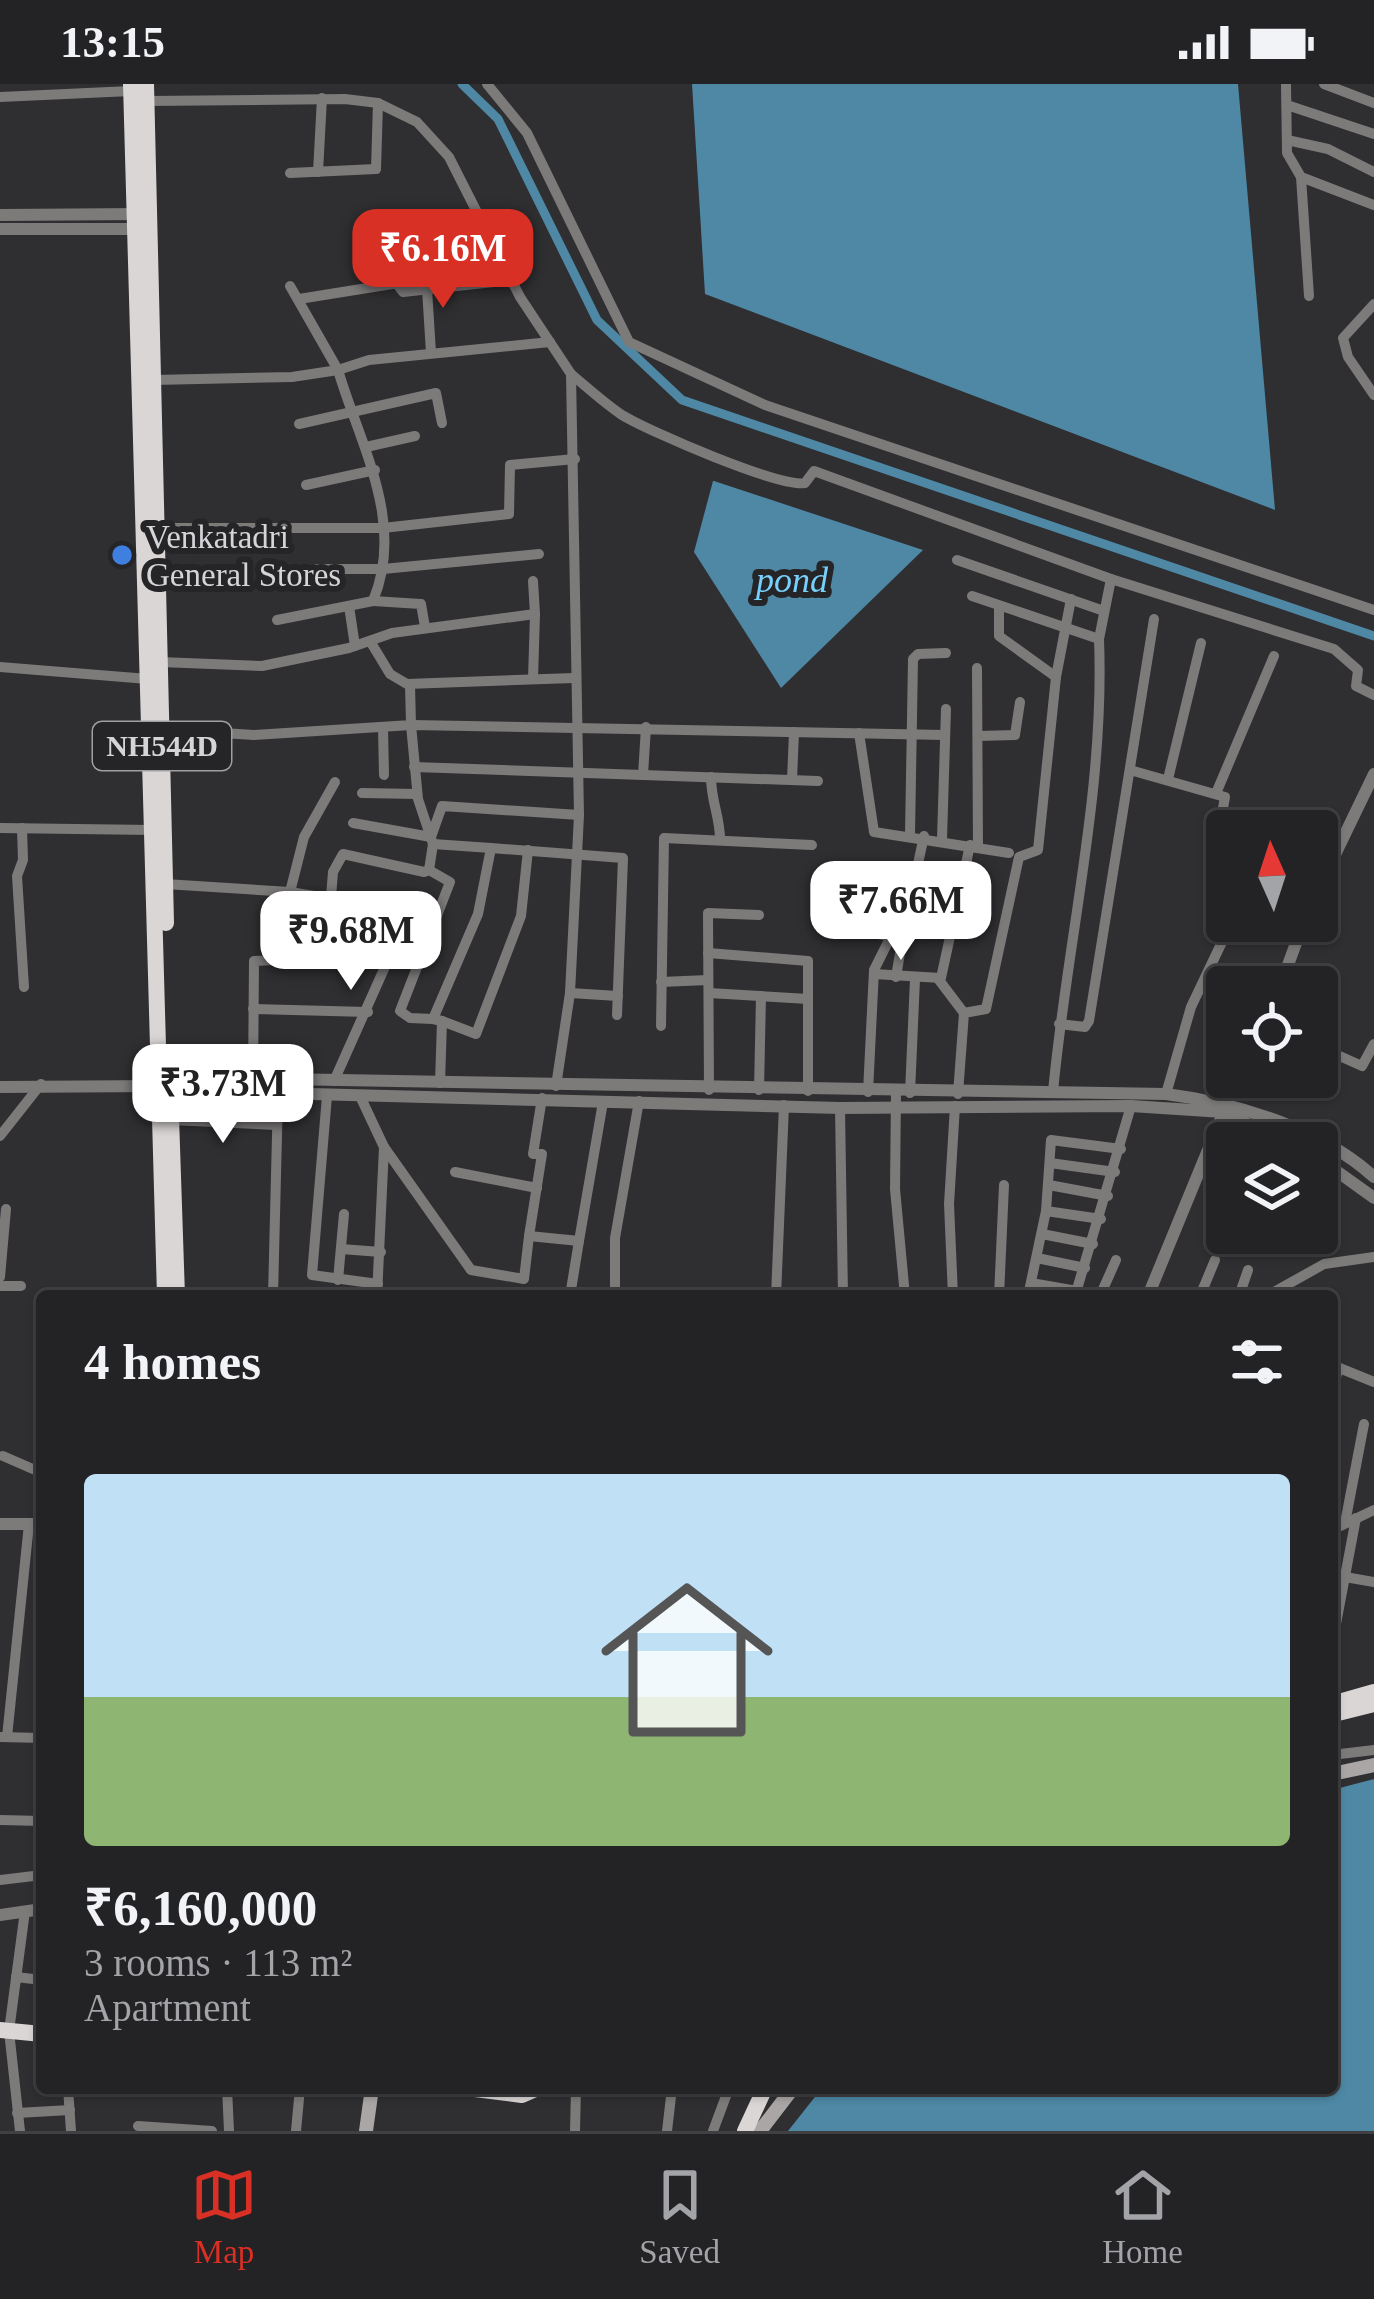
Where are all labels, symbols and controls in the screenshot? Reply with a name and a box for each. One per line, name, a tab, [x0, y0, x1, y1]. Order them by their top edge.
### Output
text: 13:15	[60, 17, 165, 67]
pin: ₹6.16M	[345, 209, 541, 311]
text: ₹6.16M	[379, 226, 507, 269]
place label: Venkatadri General Stores	[146, 519, 341, 593]
marker: Venkatadri General Stores	[109, 542, 135, 568]
water label: pond	[753, 560, 829, 600]
road number: NH544D	[93, 722, 231, 770]
north arrow	[1206, 810, 1338, 942]
map controls	[1206, 810, 1338, 1254]
pin: ₹7.66M	[803, 861, 999, 963]
text: ₹7.66M	[837, 878, 965, 921]
pin: ₹9.68M	[253, 891, 449, 993]
text: ₹9.68M	[287, 908, 415, 951]
button: locate	[1206, 966, 1338, 1098]
pin: ₹3.73M	[125, 1044, 321, 1146]
text: ₹3.73M	[159, 1061, 287, 1104]
button: layers	[1206, 1122, 1338, 1254]
icon: filters	[1224, 1329, 1290, 1395]
text: 4 homes	[84, 1334, 261, 1390]
icon: home	[579, 1552, 795, 1768]
text: ₹6,160,000	[84, 1880, 317, 1936]
text: 3 rooms · 113 m²	[84, 1941, 352, 1984]
text: Apartment	[84, 1986, 251, 2029]
tab: Map	[191, 2162, 257, 2271]
tab: Saved	[639, 2162, 720, 2271]
tab: Home	[1102, 2162, 1183, 2271]

